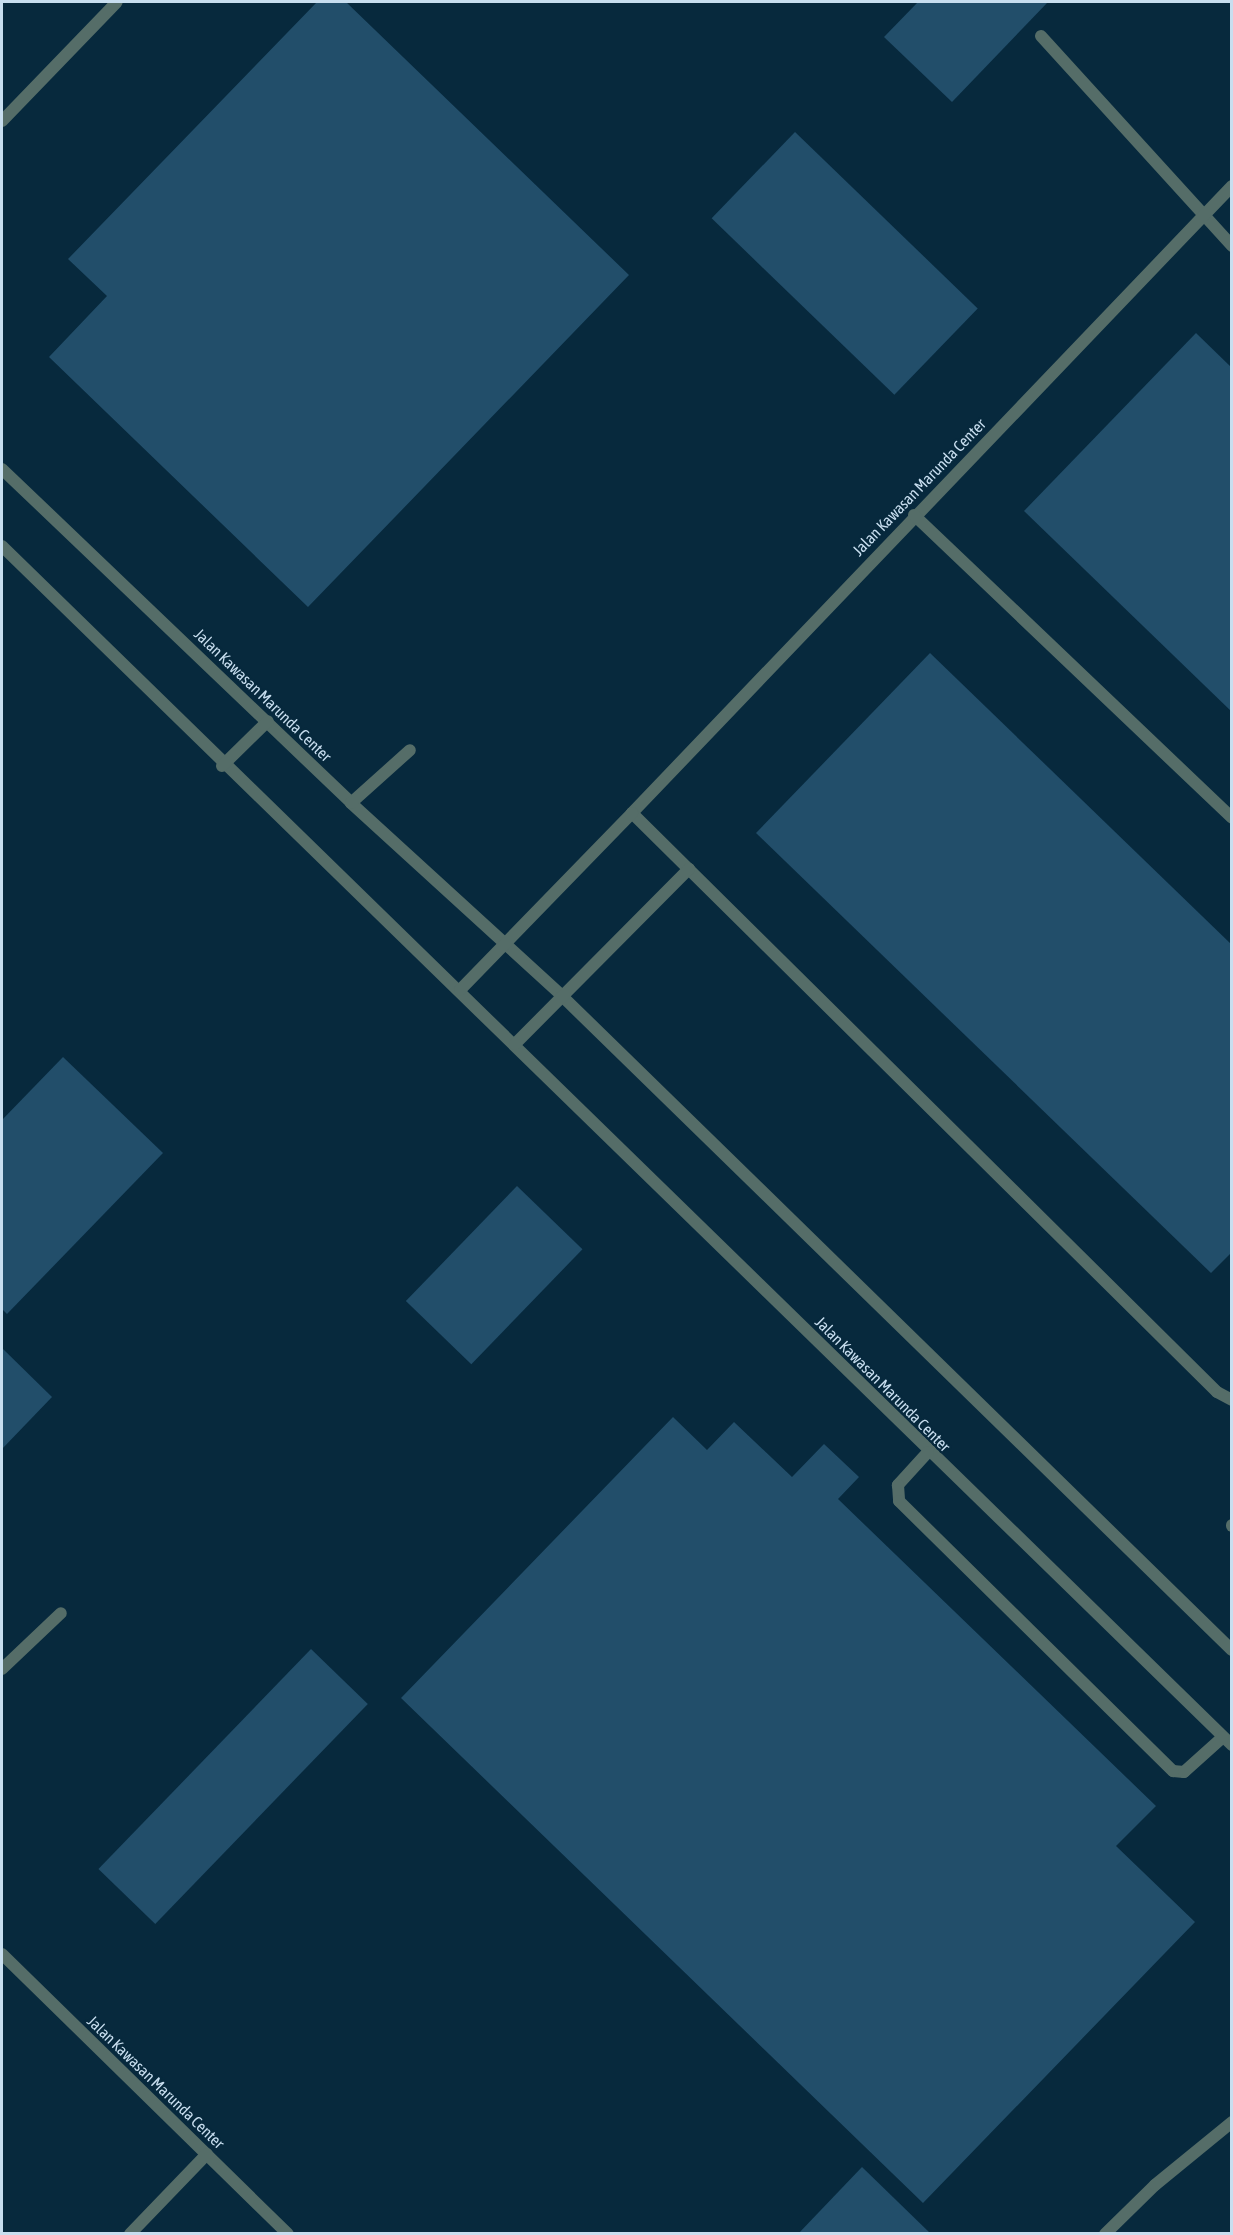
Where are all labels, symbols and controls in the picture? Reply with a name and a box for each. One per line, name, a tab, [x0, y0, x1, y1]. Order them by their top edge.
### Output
street label: Jalan Kawasan Marunda Center	[848, 414, 990, 560]
street label: Jalan Kawasan Marunda Center	[190, 624, 336, 766]
street label: Jalan Kawasan Marunda Center	[811, 1312, 955, 1456]
street label: Jalan Kawasan Marunda Center	[83, 2011, 229, 2153]

